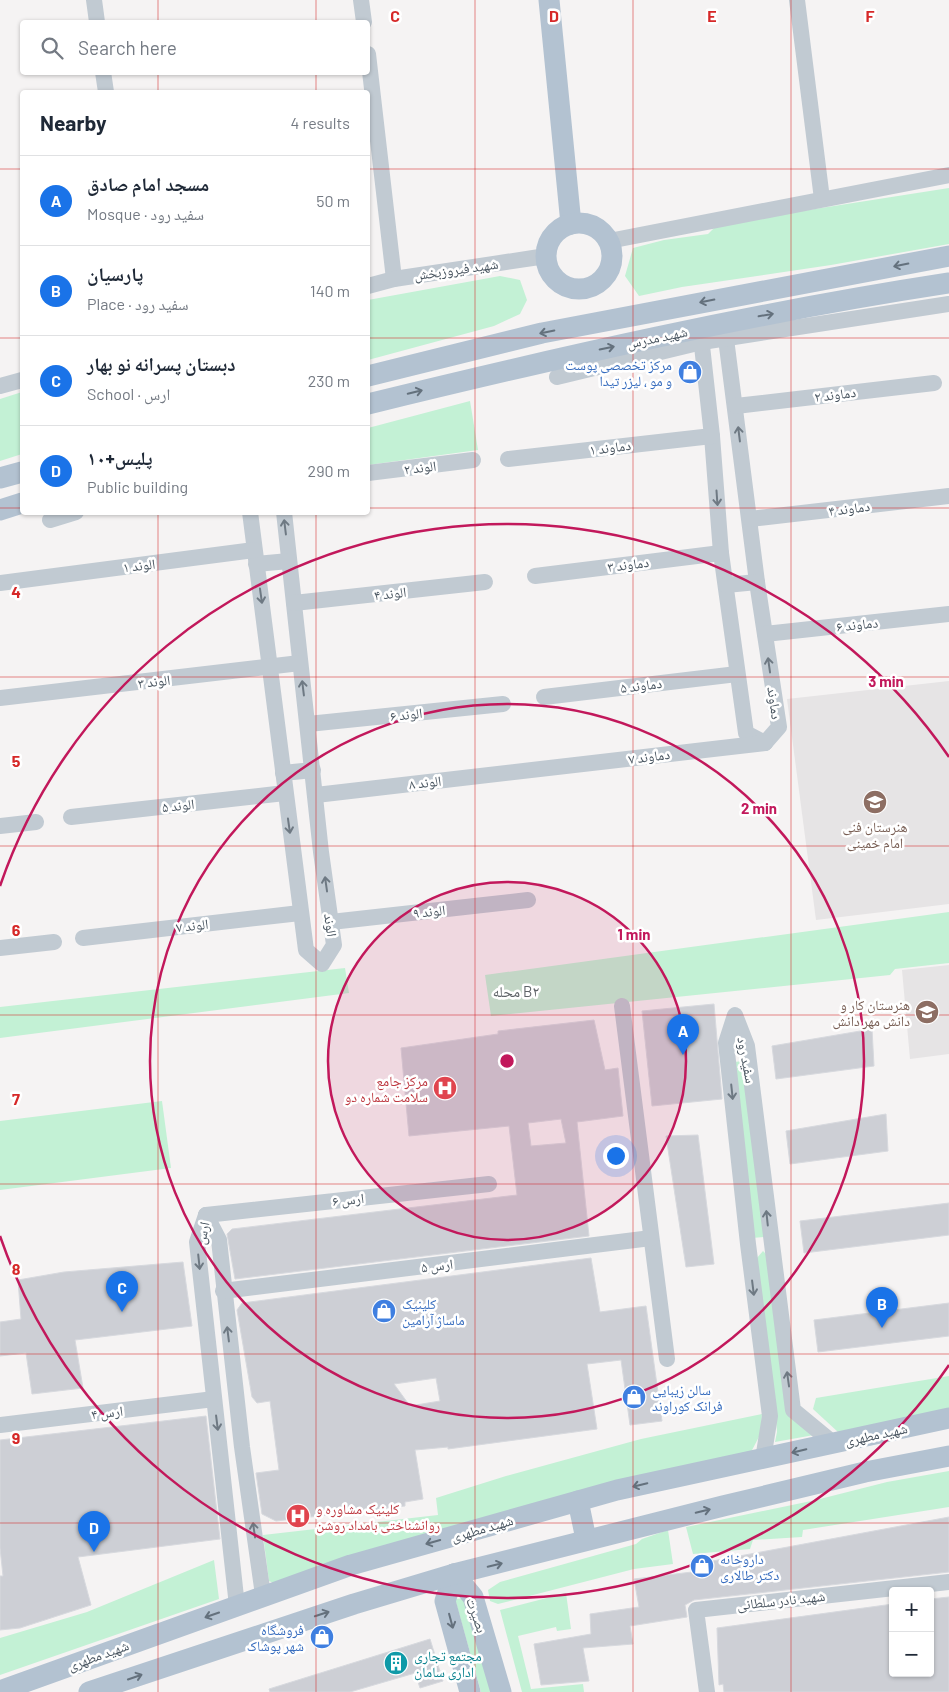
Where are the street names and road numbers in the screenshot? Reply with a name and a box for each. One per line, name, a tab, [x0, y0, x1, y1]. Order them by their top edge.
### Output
street label: شهید فیروزبخش	[413, 255, 499, 284]
street label: شهید مدرس	[625, 322, 689, 353]
street label: دماوند ۲	[813, 383, 857, 406]
street label: دماوند ۱	[588, 436, 632, 459]
street label: الوند ۲	[403, 457, 437, 478]
street label: دماوند ۴	[827, 497, 871, 520]
street label: دماوند ۳	[606, 553, 650, 576]
street label: الوند ۱	[122, 555, 156, 576]
street label: الوند ۴	[373, 583, 407, 604]
street label: دماوند ۶	[835, 613, 879, 636]
street label: الوند ۳	[137, 671, 171, 692]
street label: دماوند ۵	[619, 674, 663, 697]
street label: دماوند	[763, 686, 786, 721]
street label: الوند ۶	[389, 704, 423, 725]
street label: دماوند ۷	[627, 745, 671, 768]
street label: الوند ۸	[408, 772, 442, 793]
street label: الوند ۵	[161, 795, 195, 816]
street label: الوند ۹	[412, 901, 446, 922]
street label: الوند	[320, 912, 341, 938]
street label: الوند ۷	[175, 915, 209, 936]
street label: سفید رود	[733, 1035, 760, 1085]
street label: ارس ۶	[331, 1189, 365, 1210]
street label: ارس	[191, 1220, 214, 1246]
street label: ارس ۵	[420, 1255, 454, 1276]
street label: ارس ۴	[90, 1402, 124, 1423]
street label: شهید مطهری	[843, 1419, 909, 1450]
street label: شهید مطهری	[449, 1511, 515, 1546]
street label: شهید نادر سلطانی	[736, 1587, 826, 1614]
street label: بصیرت	[462, 1595, 491, 1635]
street label: شهید مطهری	[65, 1636, 131, 1675]

